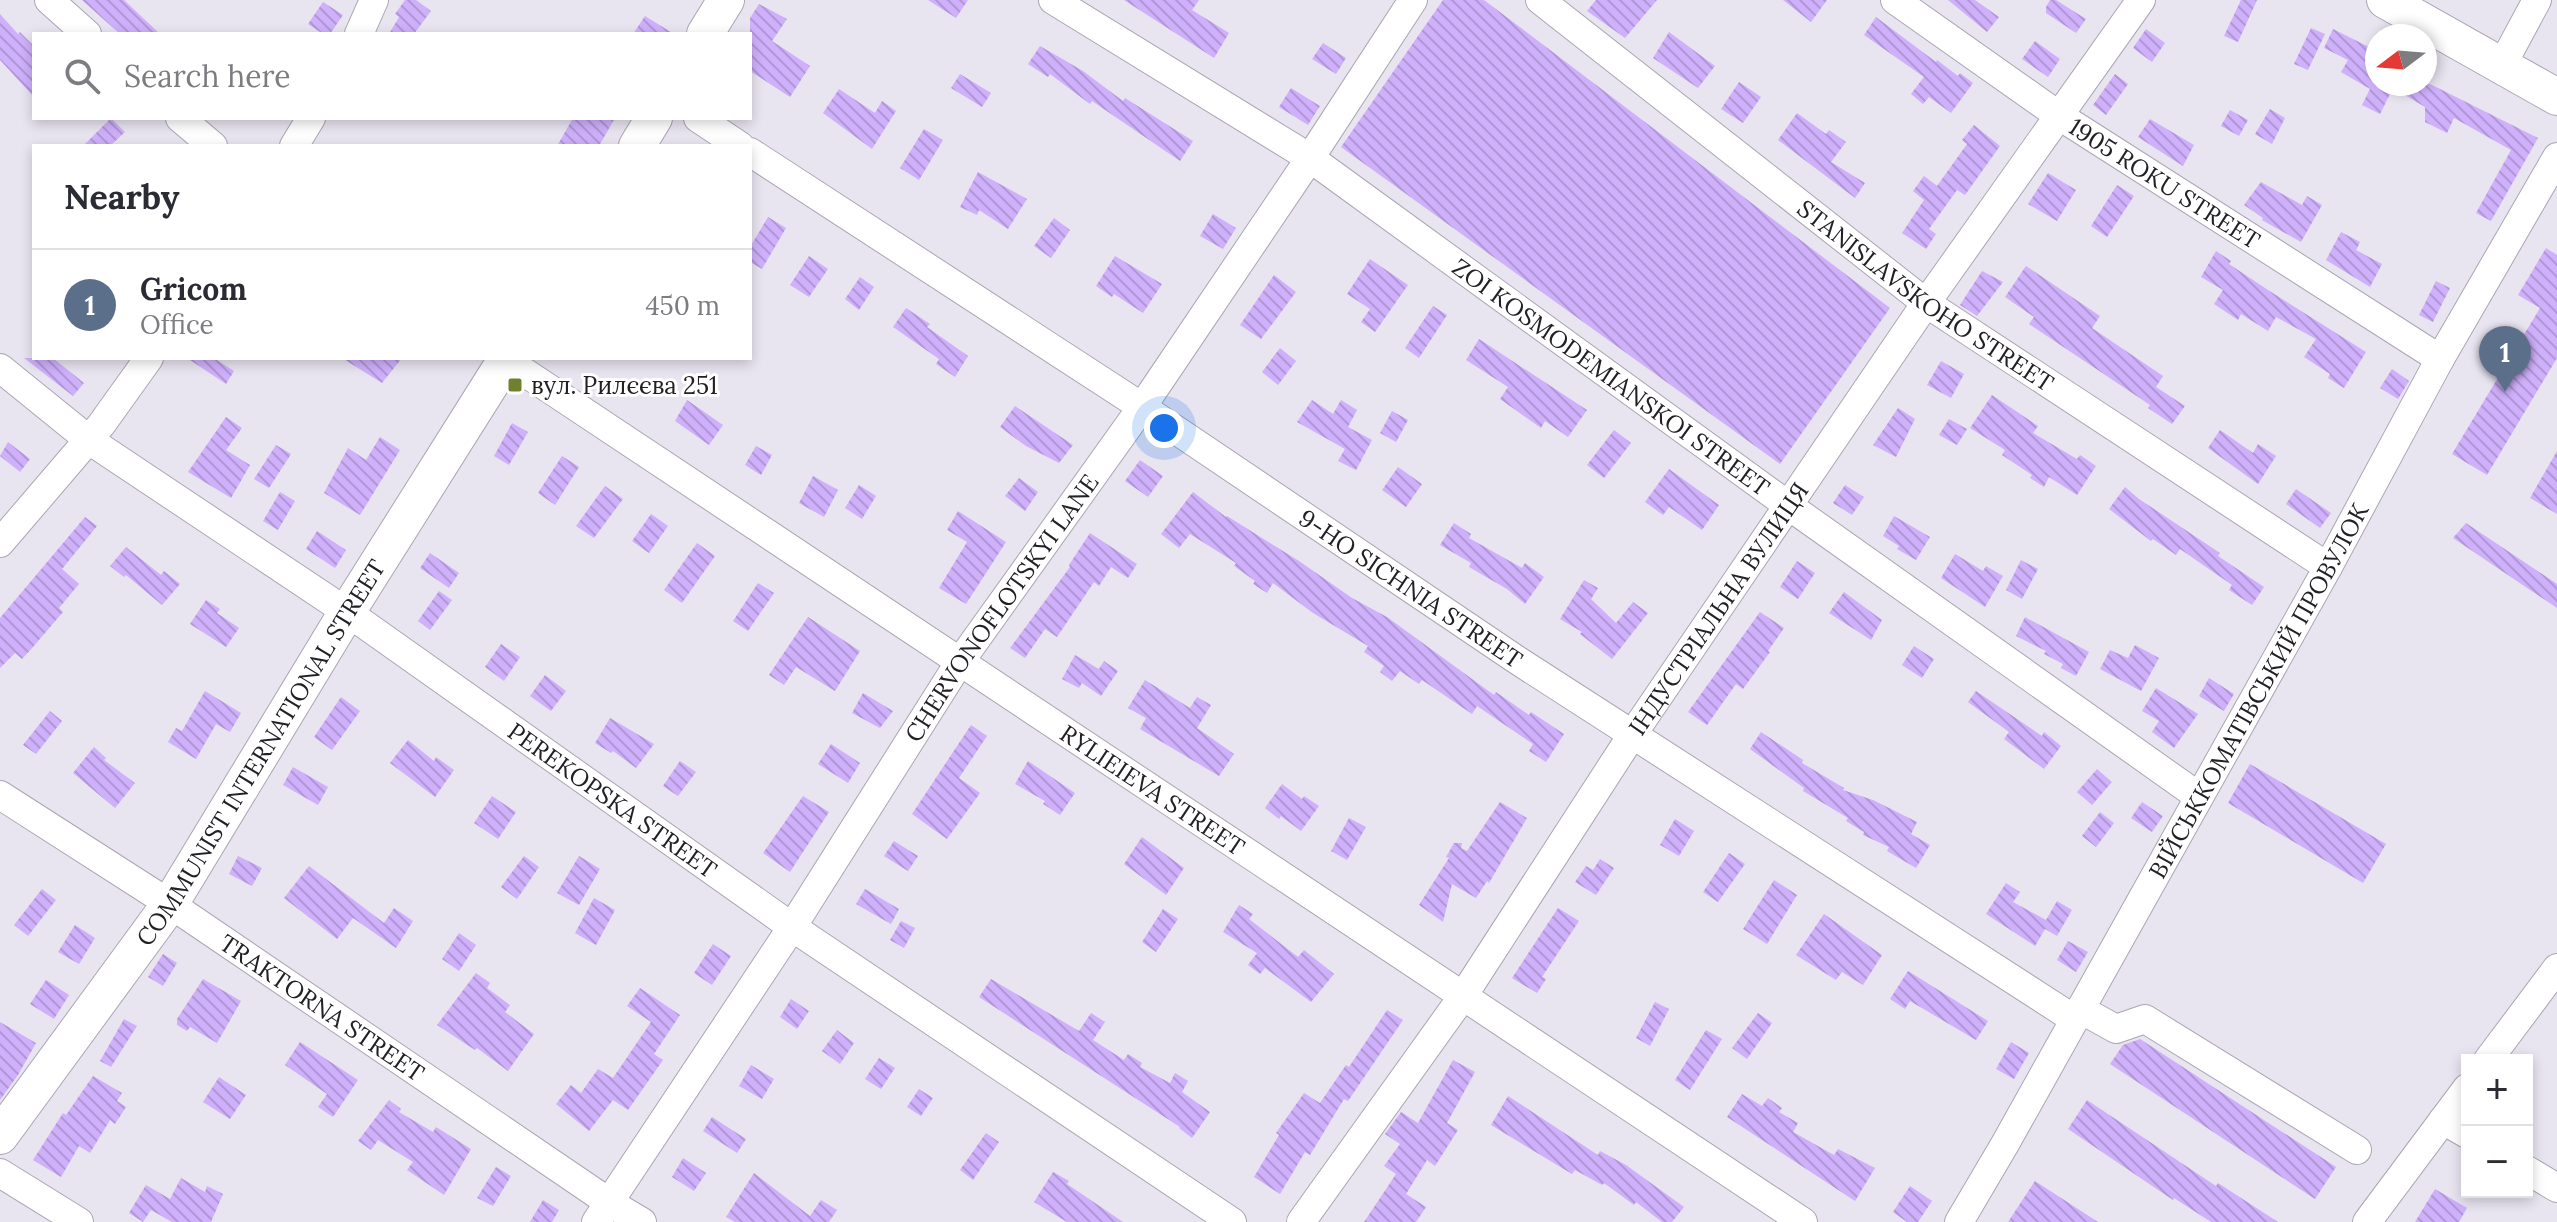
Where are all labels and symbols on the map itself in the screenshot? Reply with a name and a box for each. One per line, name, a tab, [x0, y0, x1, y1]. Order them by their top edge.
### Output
north arrow	[2365, 24, 2437, 96]
street label: 1905 ROKU STREET	[2063, 111, 2266, 256]
street label: STANISLAVSKOHO STREET	[1791, 193, 2060, 398]
street label: ZOI KOSMODEMIANSKOI STREET	[1446, 251, 1776, 503]
pin: 1	[2479, 326, 2531, 392]
place label: вул. Рилєєва 251	[531, 370, 718, 401]
marker: вул. Рилєєва 251	[506, 376, 524, 394]
your location	[1144, 408, 1184, 448]
street label: CHERVONOFLOTSKYI LANE	[898, 468, 1105, 748]
street label: ІНДУСТРІАЛЬНА ВУЛИЦЯ	[1621, 476, 1815, 741]
street label: ВІЙСЬККОМАТІВСЬКИЙ ПРОВУЛОК	[2141, 497, 2375, 884]
street label: 9-HO SICHNIA STREET	[1293, 502, 1529, 675]
street label: COMMUNIST INTERNATIONAL STREET	[129, 554, 392, 952]
street label: PEREKOPSKA STREET	[502, 715, 723, 885]
street label: RYLIEIEVA STREET	[1054, 717, 1251, 862]
street label: TRAKTORNA STREET	[214, 927, 431, 1088]

